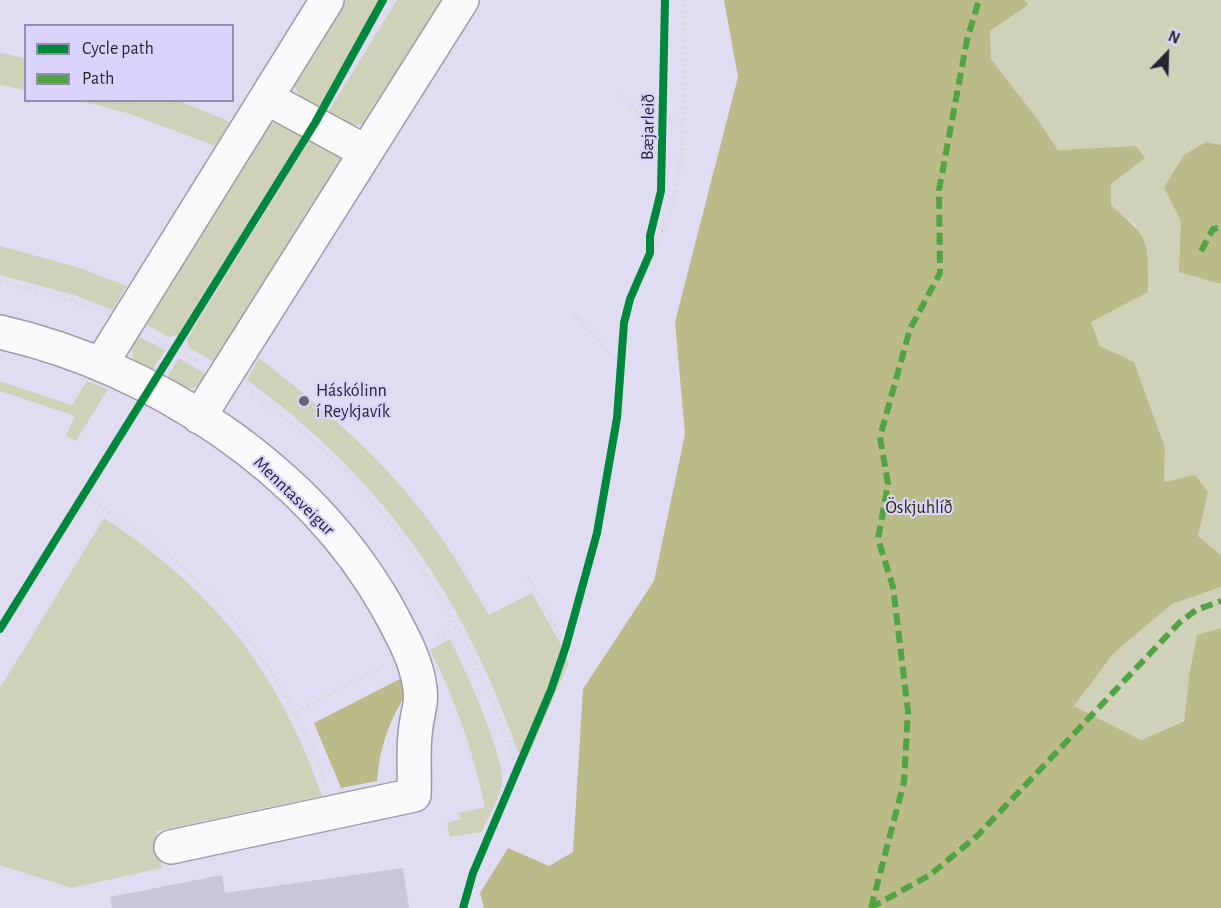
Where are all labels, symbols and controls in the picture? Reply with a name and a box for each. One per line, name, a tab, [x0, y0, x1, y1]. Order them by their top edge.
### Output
legend	[24, 24, 234, 102]
north arrow	[1137, 24, 1197, 84]
text: N	[1166, 28, 1182, 47]
text: Cycle path	[82, 40, 154, 58]
text: Path	[82, 70, 114, 88]
street label: Bæjarleið	[637, 94, 659, 160]
place label: Háskólinn í Reykjavík	[316, 380, 390, 422]
marker: Háskólinn í Reykjavík	[297, 394, 311, 408]
street label: Menntasveigur	[249, 452, 339, 540]
park label: Öskjuhlíð	[885, 497, 953, 519]

